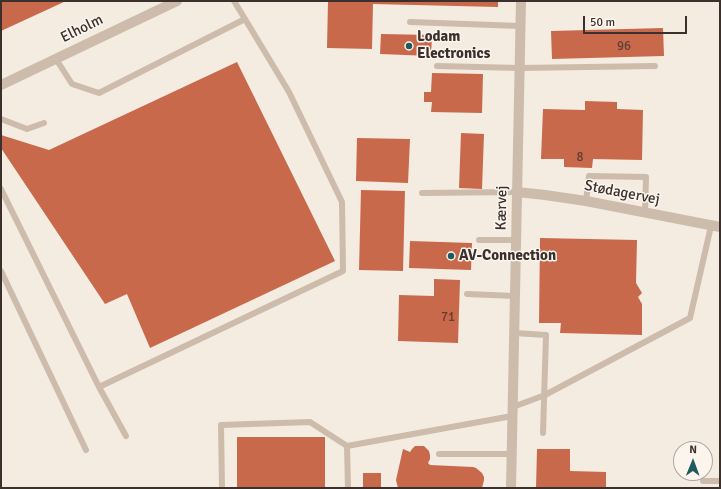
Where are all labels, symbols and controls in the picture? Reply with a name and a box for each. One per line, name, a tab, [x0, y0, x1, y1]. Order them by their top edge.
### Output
scale bar	[585, 8, 689, 34]
street label: Elholm	[58, 11, 106, 47]
text: 50 m	[590, 15, 615, 30]
place label: Lodam Electronics	[417, 28, 490, 63]
house number: 96	[617, 39, 631, 55]
marker: Lodam Electronics	[404, 41, 414, 51]
house number: 8	[576, 150, 584, 166]
street label: Stødagervej	[583, 177, 661, 209]
street label: Kærvej	[493, 185, 511, 231]
place label: AV-Connection	[459, 247, 556, 265]
marker: AV-Connection	[446, 251, 456, 261]
house number: 71	[441, 310, 455, 326]
north arrow	[673, 441, 713, 481]
text: N	[689, 443, 697, 456]

